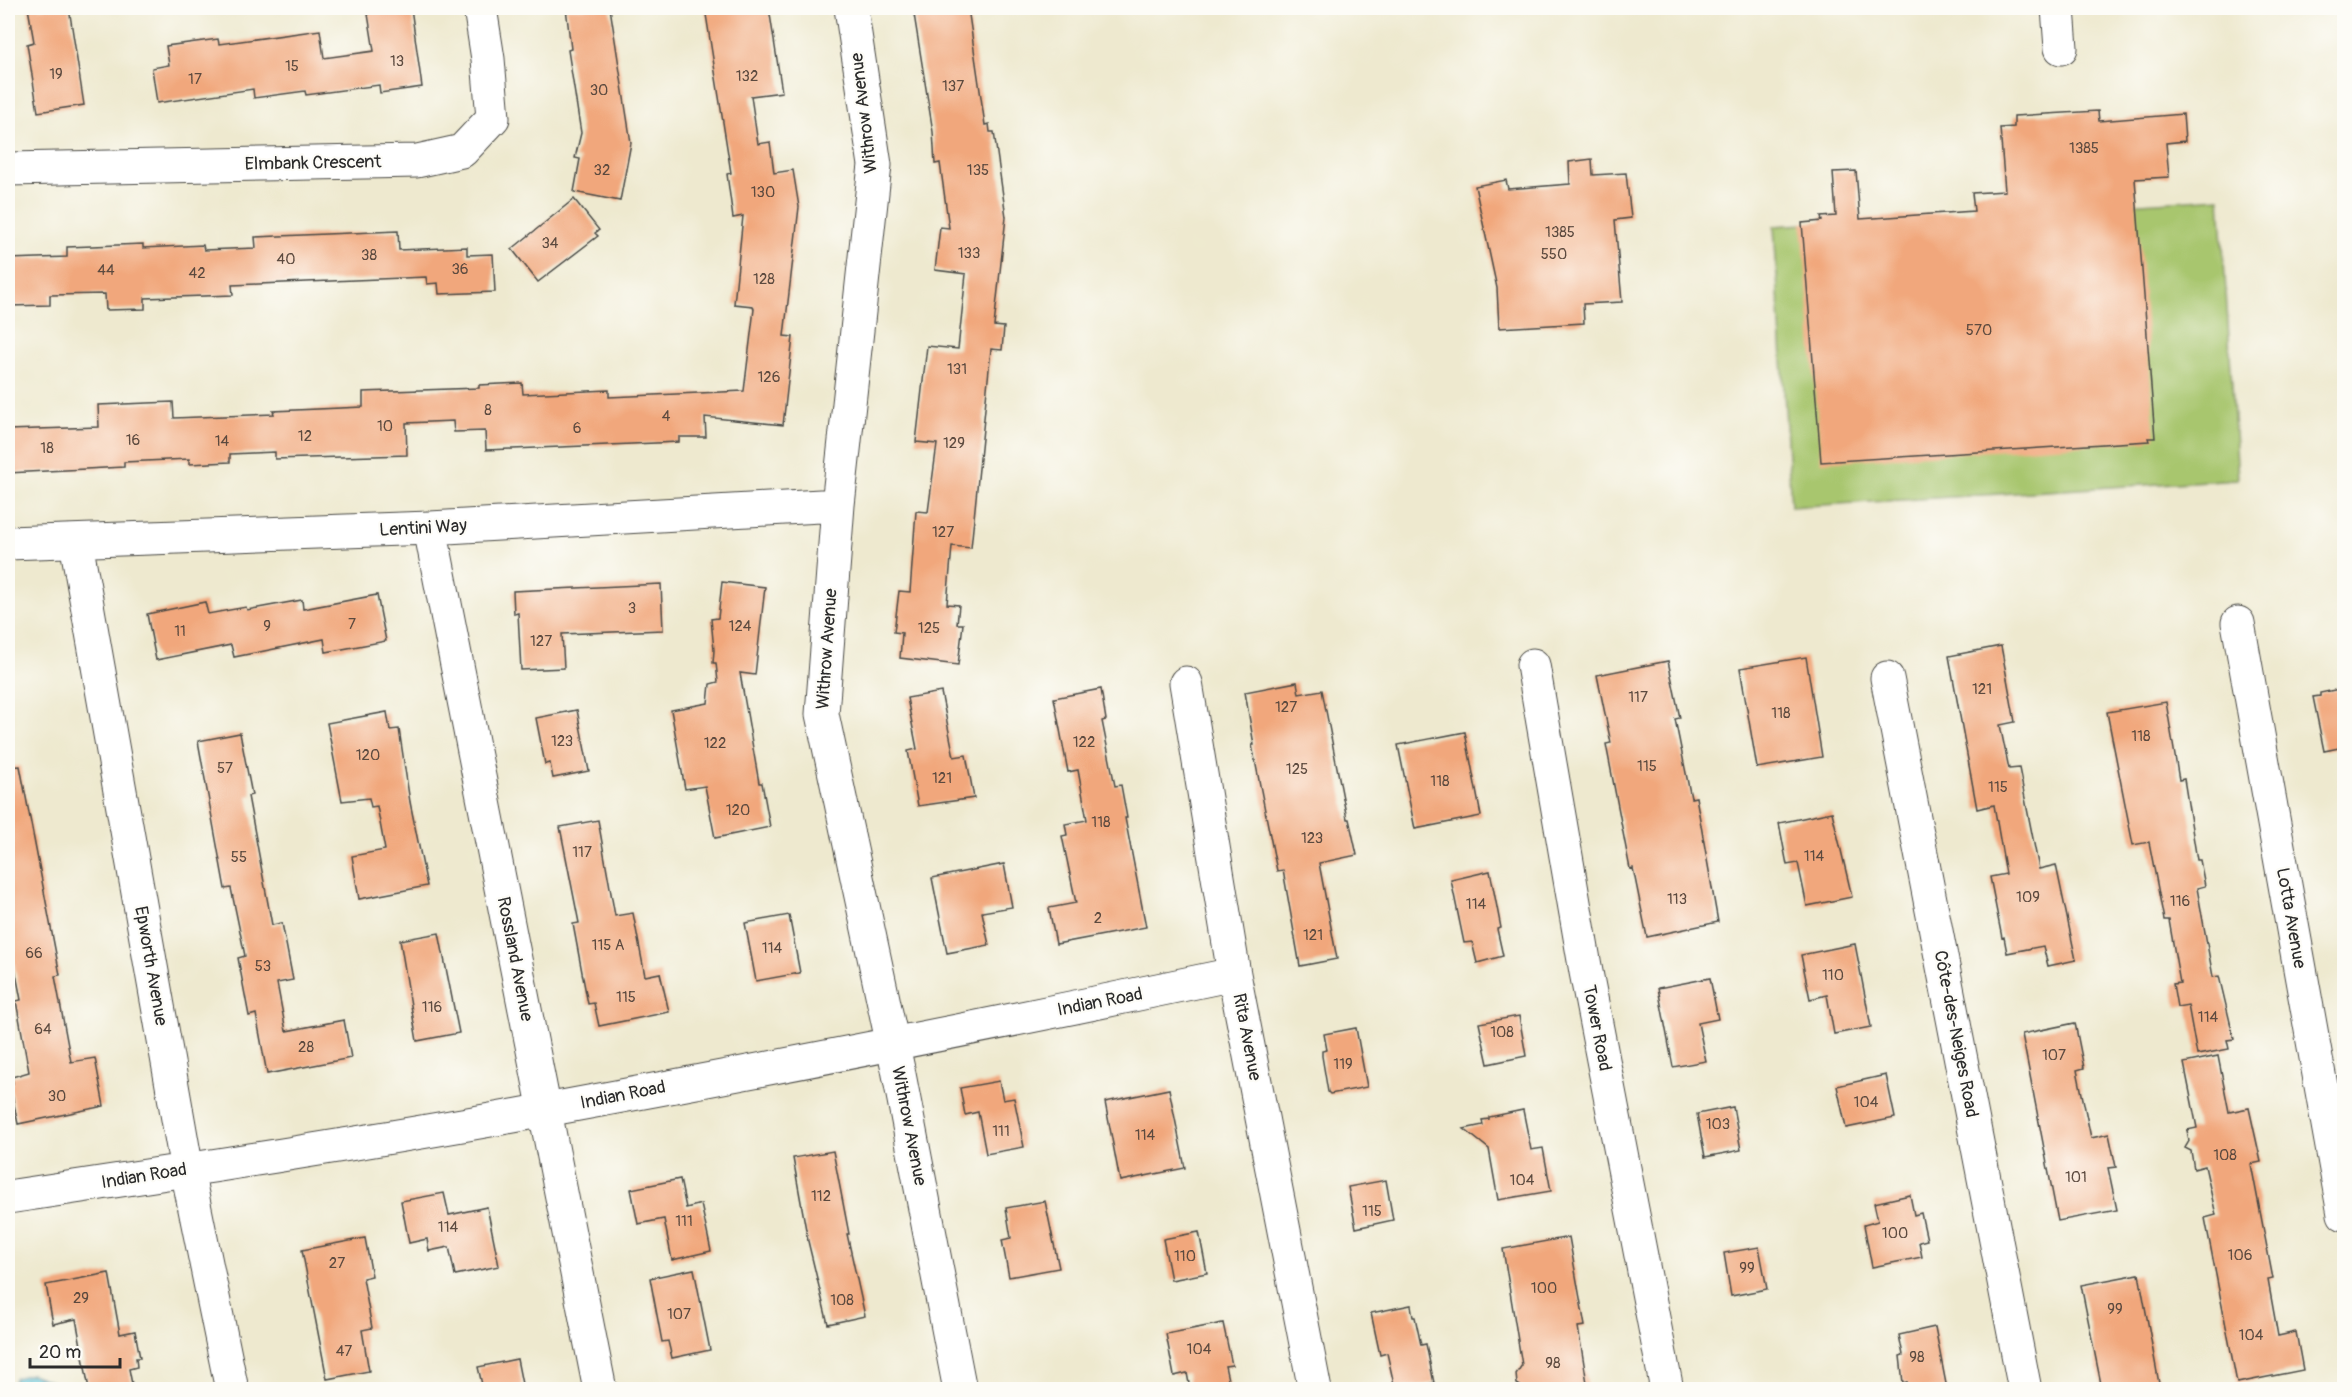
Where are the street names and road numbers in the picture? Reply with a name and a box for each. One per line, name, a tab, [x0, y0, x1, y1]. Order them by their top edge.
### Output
street label: Withrow Avenue	[845, 51, 883, 175]
street label: Elmbank Crescent	[244, 150, 382, 176]
street label: Lentini Way	[379, 514, 468, 542]
street label: Withrow Avenue	[811, 588, 843, 710]
street label: Lotta Avenue	[2271, 866, 2311, 970]
street label: Rossland Avenue	[492, 895, 538, 1023]
street label: Epworth Avenue	[129, 904, 173, 1028]
street label: Côte-des-Neiges Road	[1929, 948, 1983, 1120]
street label: Indian Road	[1055, 982, 1145, 1022]
street label: Tower Road	[1577, 983, 1617, 1073]
street label: Rita Avenue	[1227, 991, 1267, 1083]
street label: Withrow Avenue	[886, 1064, 932, 1188]
street label: Indian Road	[578, 1075, 668, 1115]
street label: Indian Road	[99, 1158, 189, 1194]

